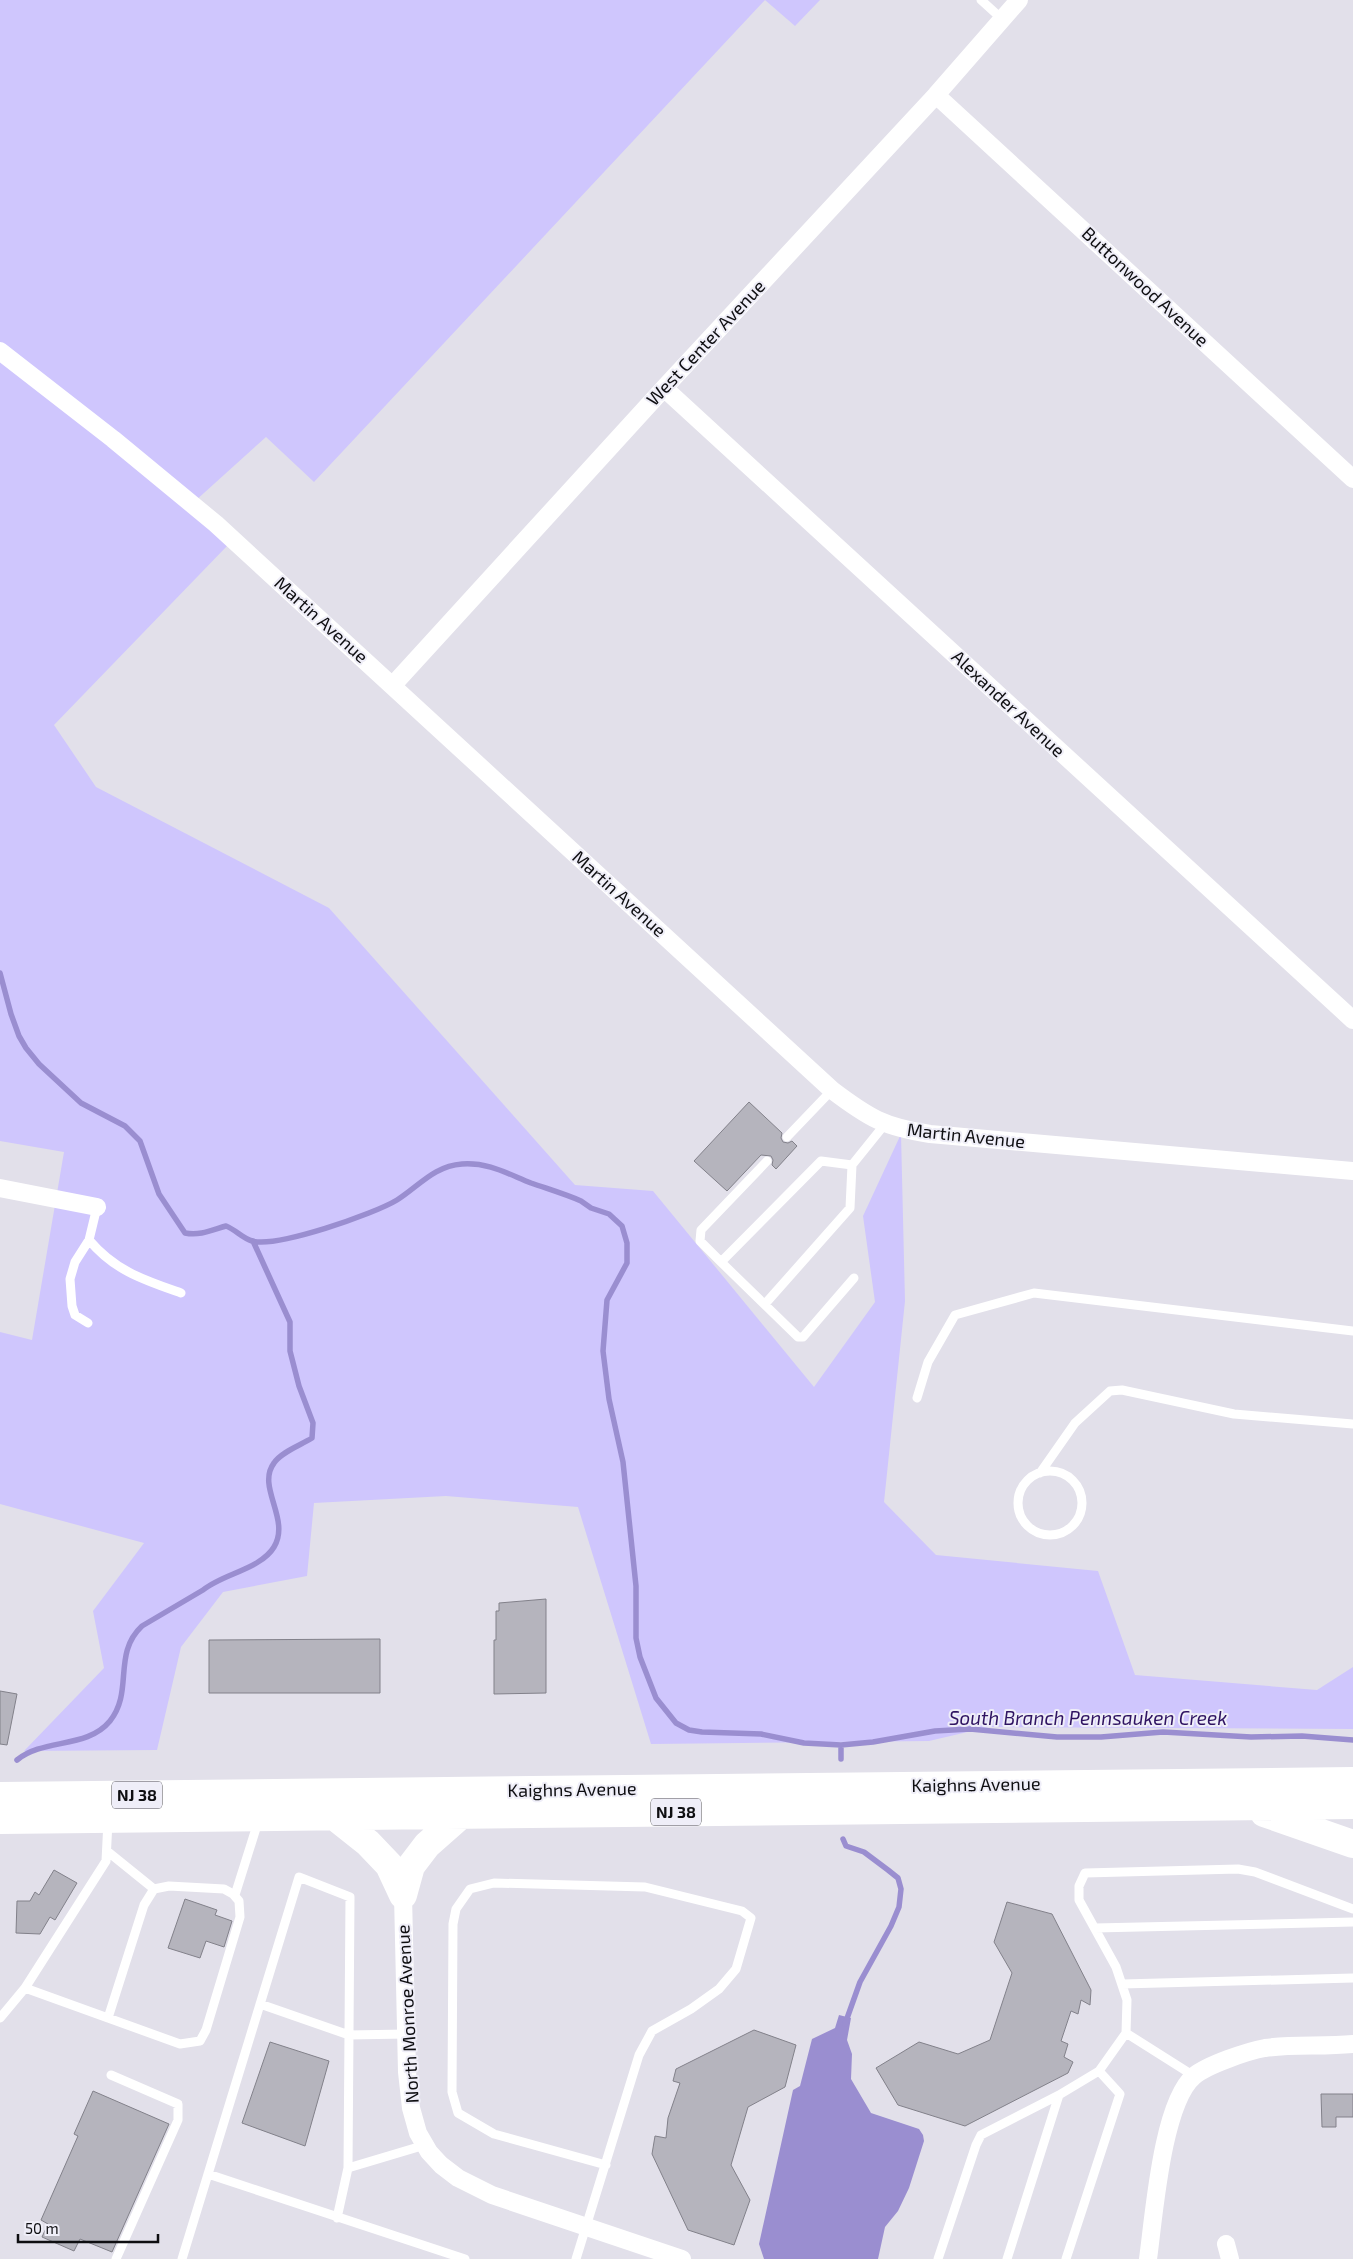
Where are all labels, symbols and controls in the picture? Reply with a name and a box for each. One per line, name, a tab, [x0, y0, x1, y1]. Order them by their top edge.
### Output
street label: Buttonwood Avenue	[1078, 222, 1214, 351]
street label: West Center Avenue	[641, 275, 769, 410]
street label: Martin Avenue	[270, 571, 373, 667]
street label: Alexander Avenue	[948, 645, 1070, 761]
street label: Martin Avenue	[568, 845, 671, 941]
street label: Martin Avenue	[906, 1118, 1026, 1152]
water label: South Branch Pennsauken Creek	[949, 1706, 1227, 1729]
street label: Kaighns Avenue	[911, 1772, 1041, 1796]
street label: Kaighns Avenue	[507, 1777, 637, 1801]
road number: NJ 38	[112, 1782, 162, 1808]
road number: NJ 38	[651, 1798, 701, 1825]
street label: North Monroe Avenue	[391, 1924, 423, 2104]
scale bar	[18, 2212, 158, 2244]
text: 50 m	[25, 2219, 59, 2237]

